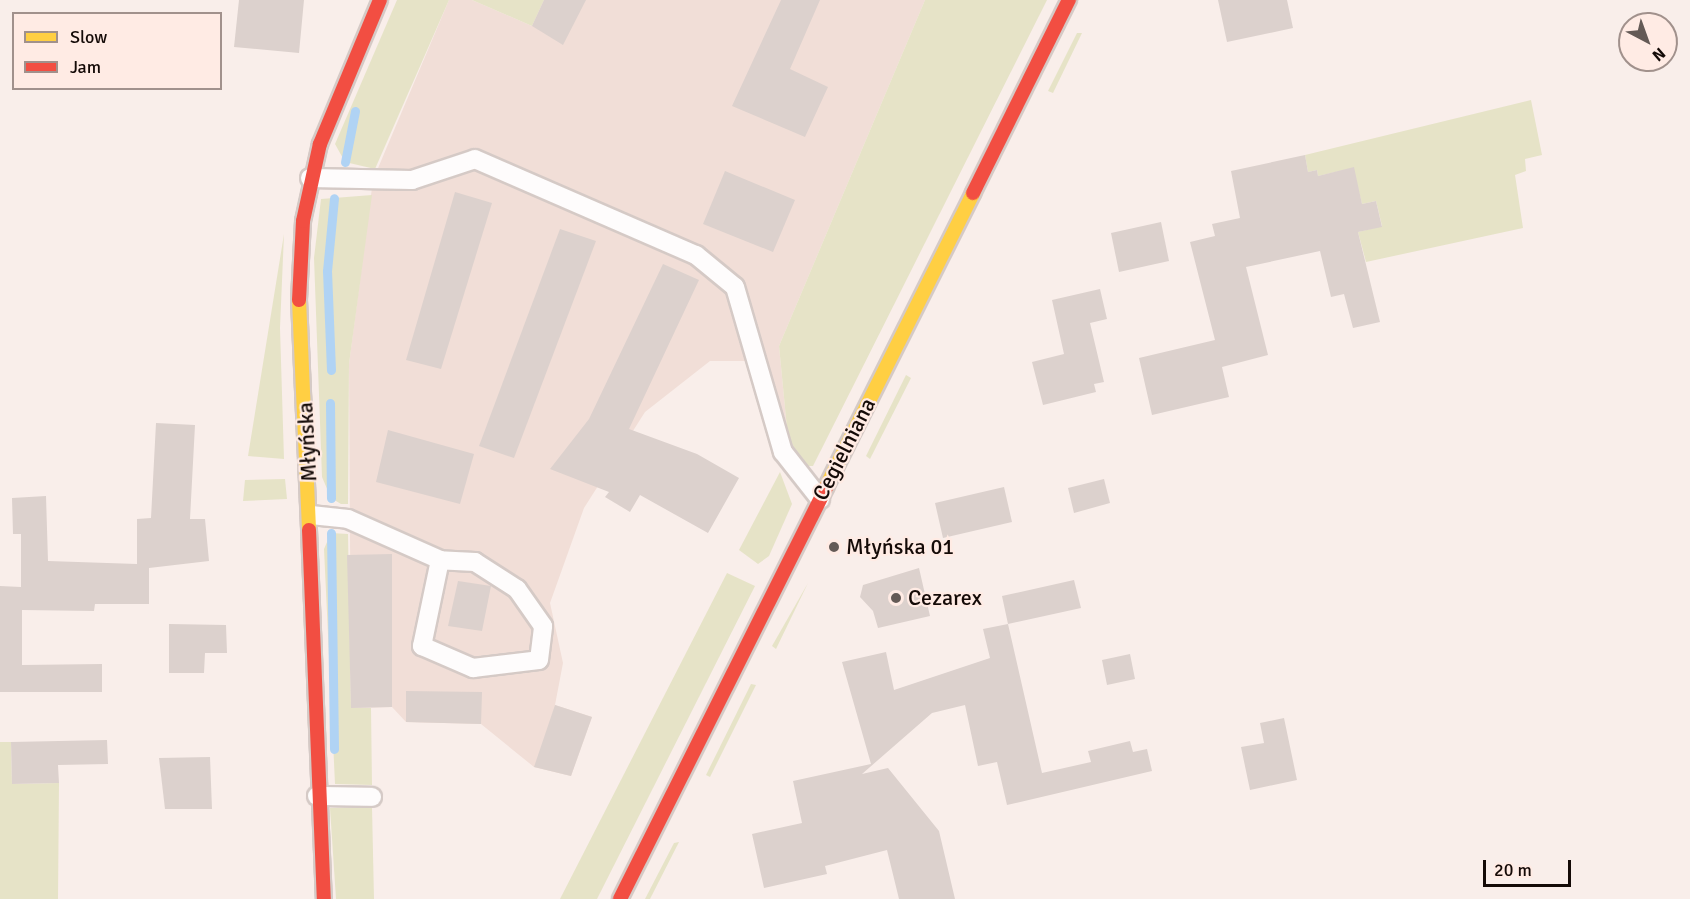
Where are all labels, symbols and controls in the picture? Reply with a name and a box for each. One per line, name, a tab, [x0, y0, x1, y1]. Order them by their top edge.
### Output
legend	[12, 12, 222, 90]
north arrow	[1618, 12, 1678, 72]
text: Slow	[70, 26, 107, 48]
text: N	[1648, 43, 1669, 65]
text: Jam	[70, 56, 101, 78]
street label: Cegielniana	[807, 393, 881, 505]
street label: Młyńska	[292, 402, 322, 482]
place label: Młyńska 01	[846, 534, 954, 560]
marker: Młyńska 01	[827, 540, 841, 554]
place label: Cezarex	[908, 585, 982, 611]
marker: Cezarex	[889, 591, 903, 605]
scale bar	[1486, 848, 1574, 886]
text: 20 m	[1494, 859, 1532, 881]

